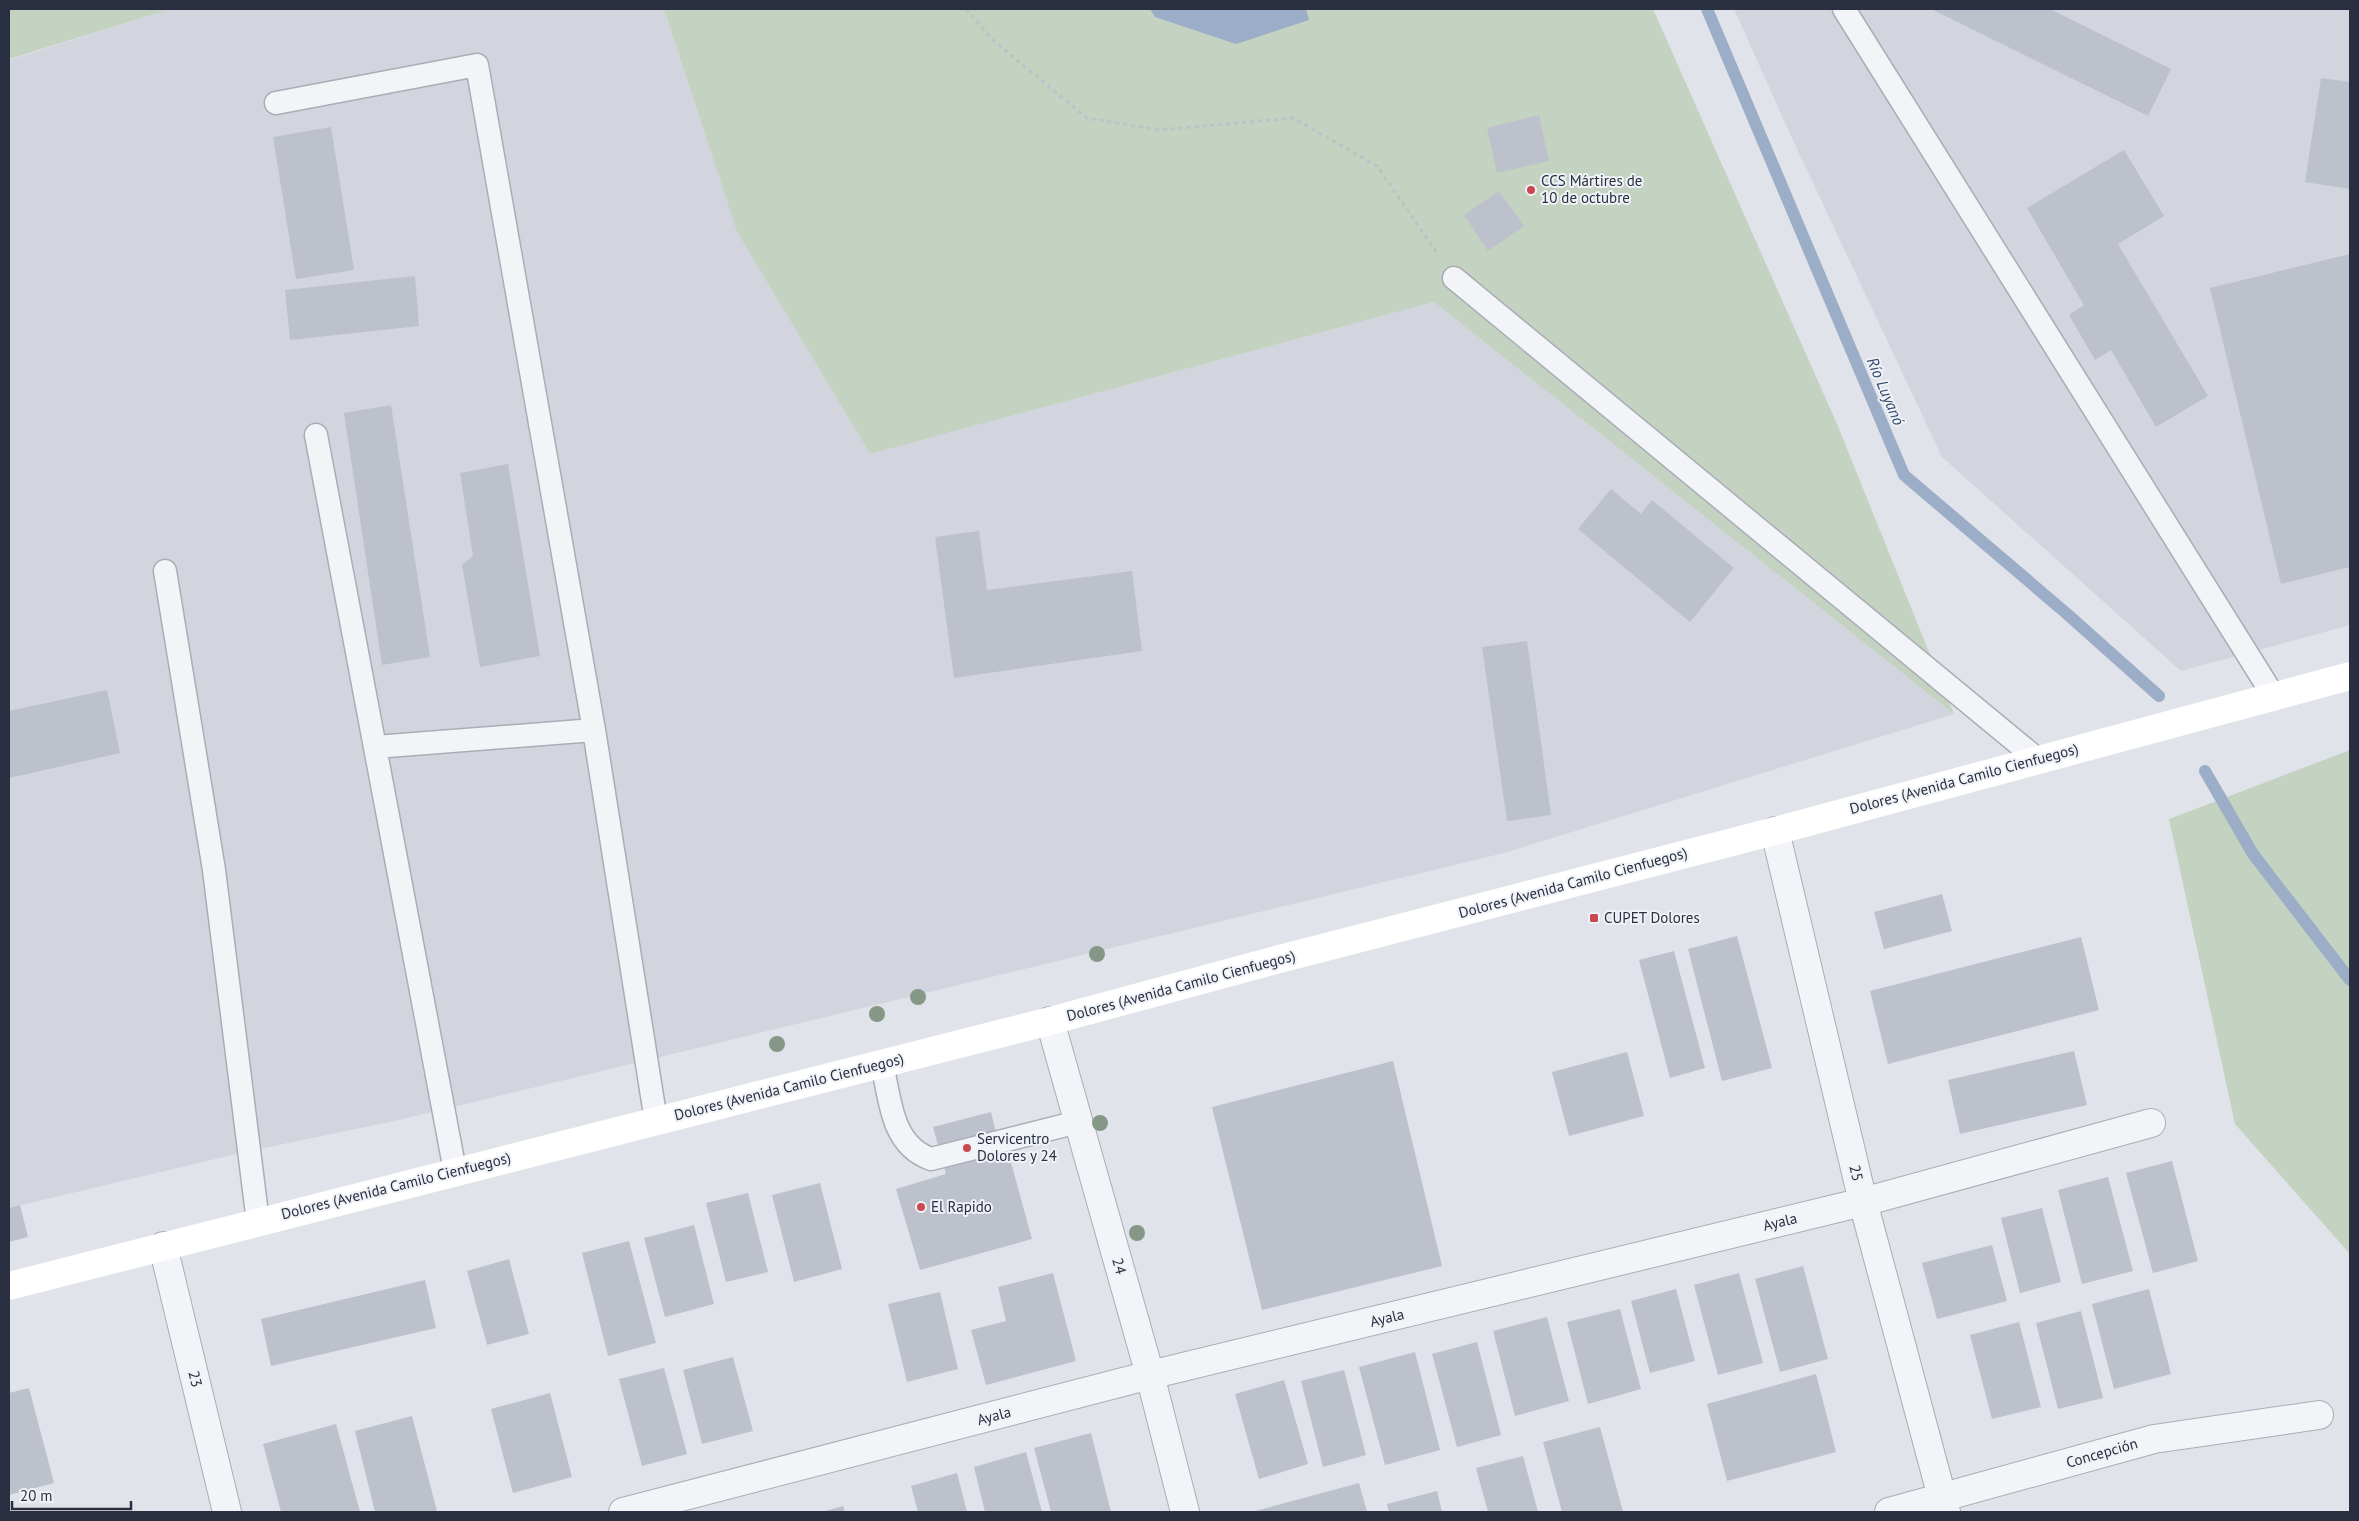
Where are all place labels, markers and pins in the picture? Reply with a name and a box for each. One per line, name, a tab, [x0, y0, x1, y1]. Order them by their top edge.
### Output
place label: CCS Mártires de 10 de octubre	[1541, 171, 1642, 207]
marker: CCS Mártires de 10 de octubre	[1525, 184, 1537, 196]
place label: CUPET Dolores	[1604, 908, 1700, 927]
marker: CUPET Dolores	[1588, 912, 1600, 924]
place label: Servicentro Dolores y 24	[977, 1129, 1057, 1165]
marker: Servicentro Dolores y 24	[961, 1142, 973, 1154]
place label: El Rapido	[931, 1197, 992, 1216]
marker: El Rapido	[915, 1201, 927, 1213]

